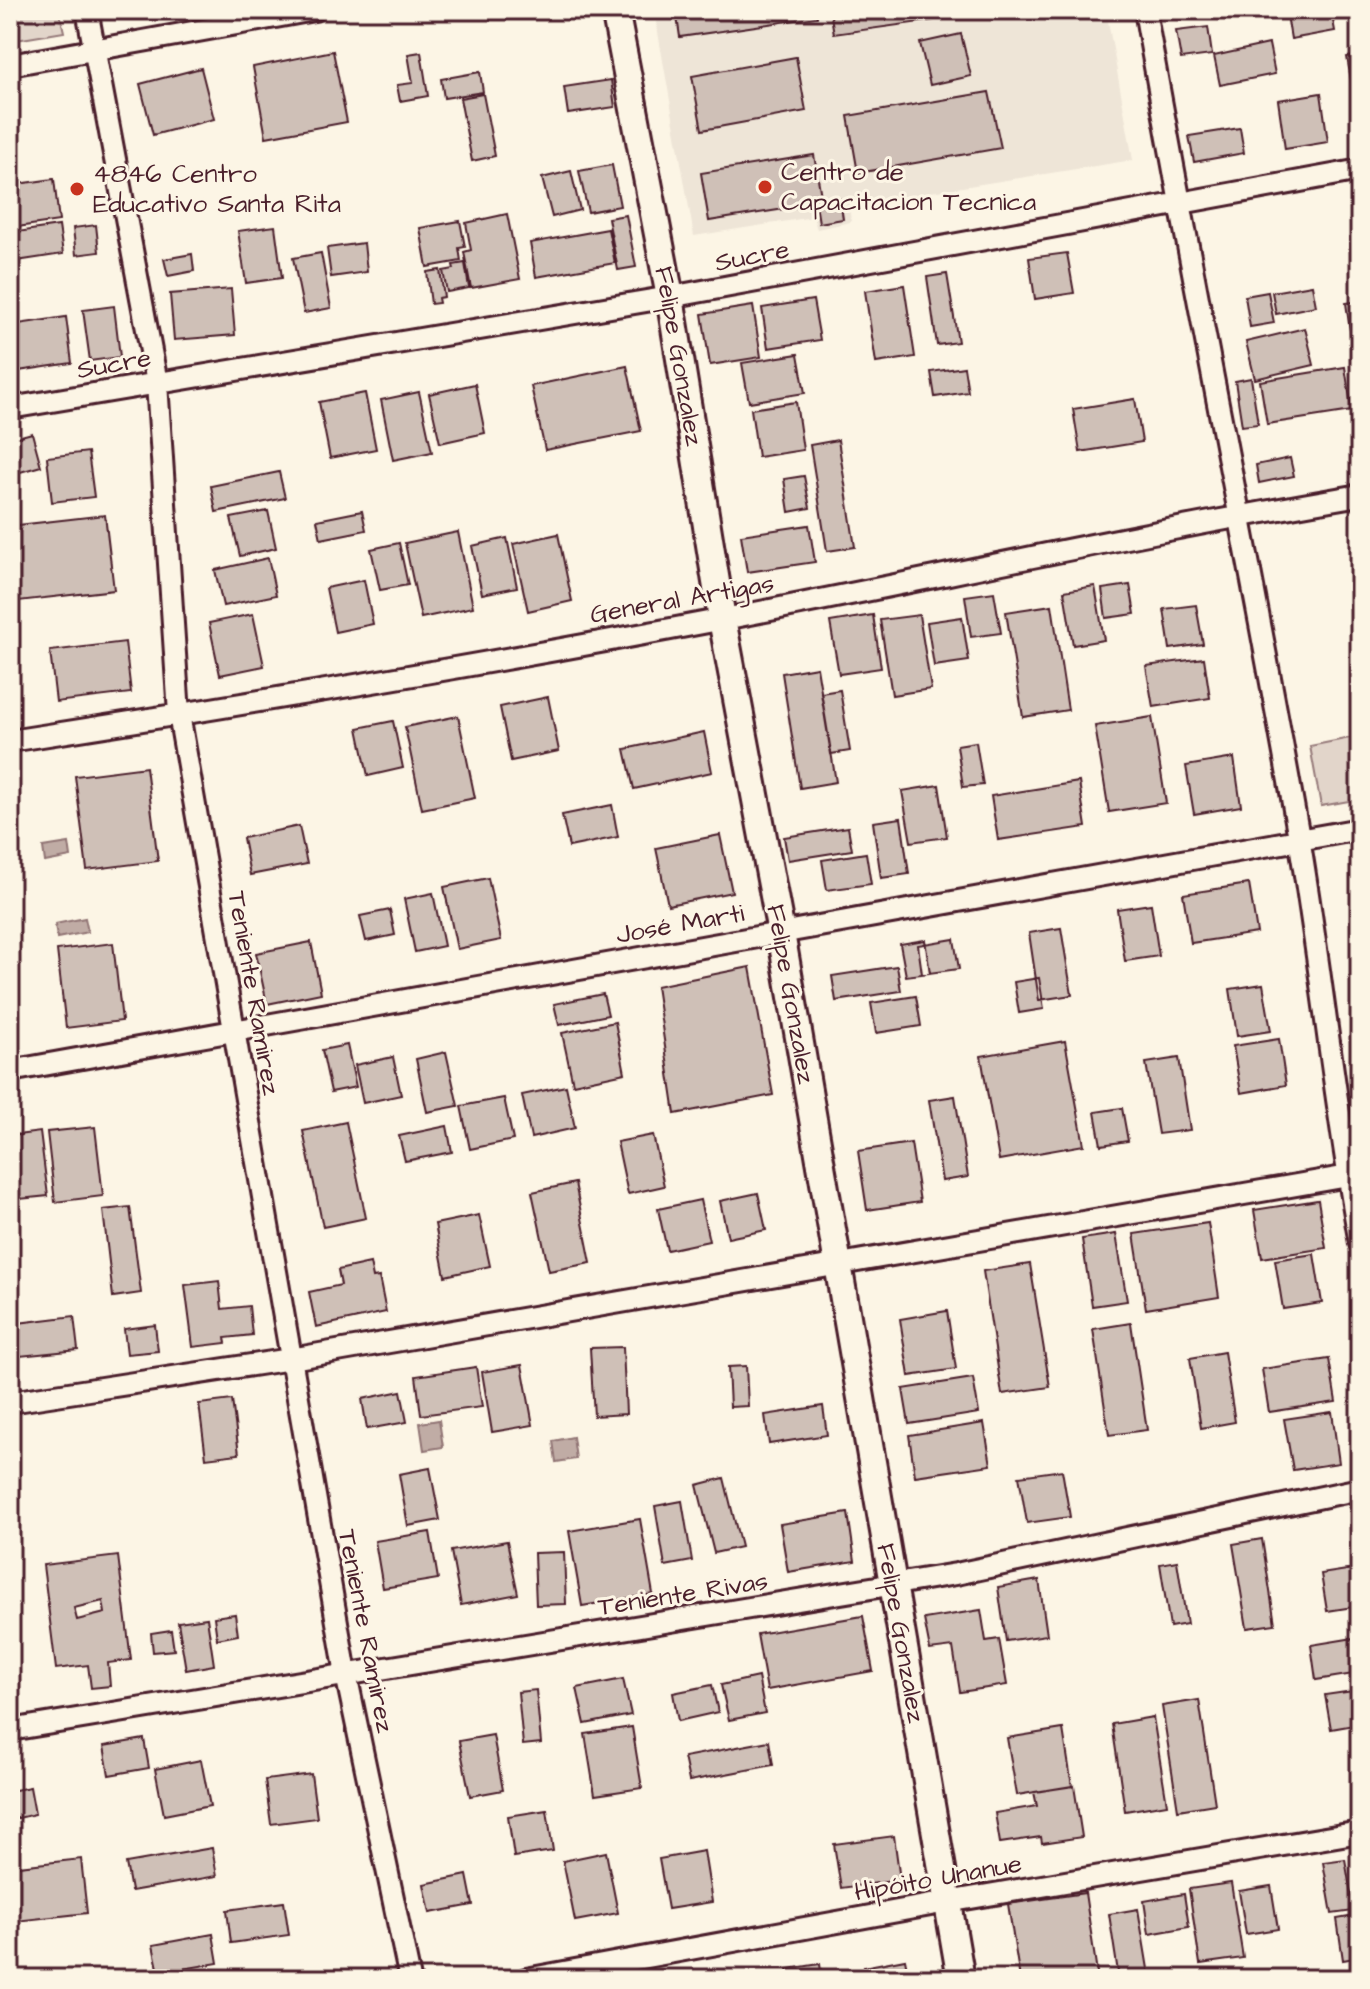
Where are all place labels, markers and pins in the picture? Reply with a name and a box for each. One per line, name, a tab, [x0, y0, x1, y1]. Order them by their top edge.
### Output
place label: Centro de Capacitacion Tecnica	[781, 154, 1036, 220]
place label: 4846 Centro Educativo Santa Rita	[93, 156, 341, 222]
marker: Centro de Capacitacion Tecnica	[756, 178, 774, 196]
marker: 4846 Centro Educativo Santa Rita	[68, 180, 86, 198]

